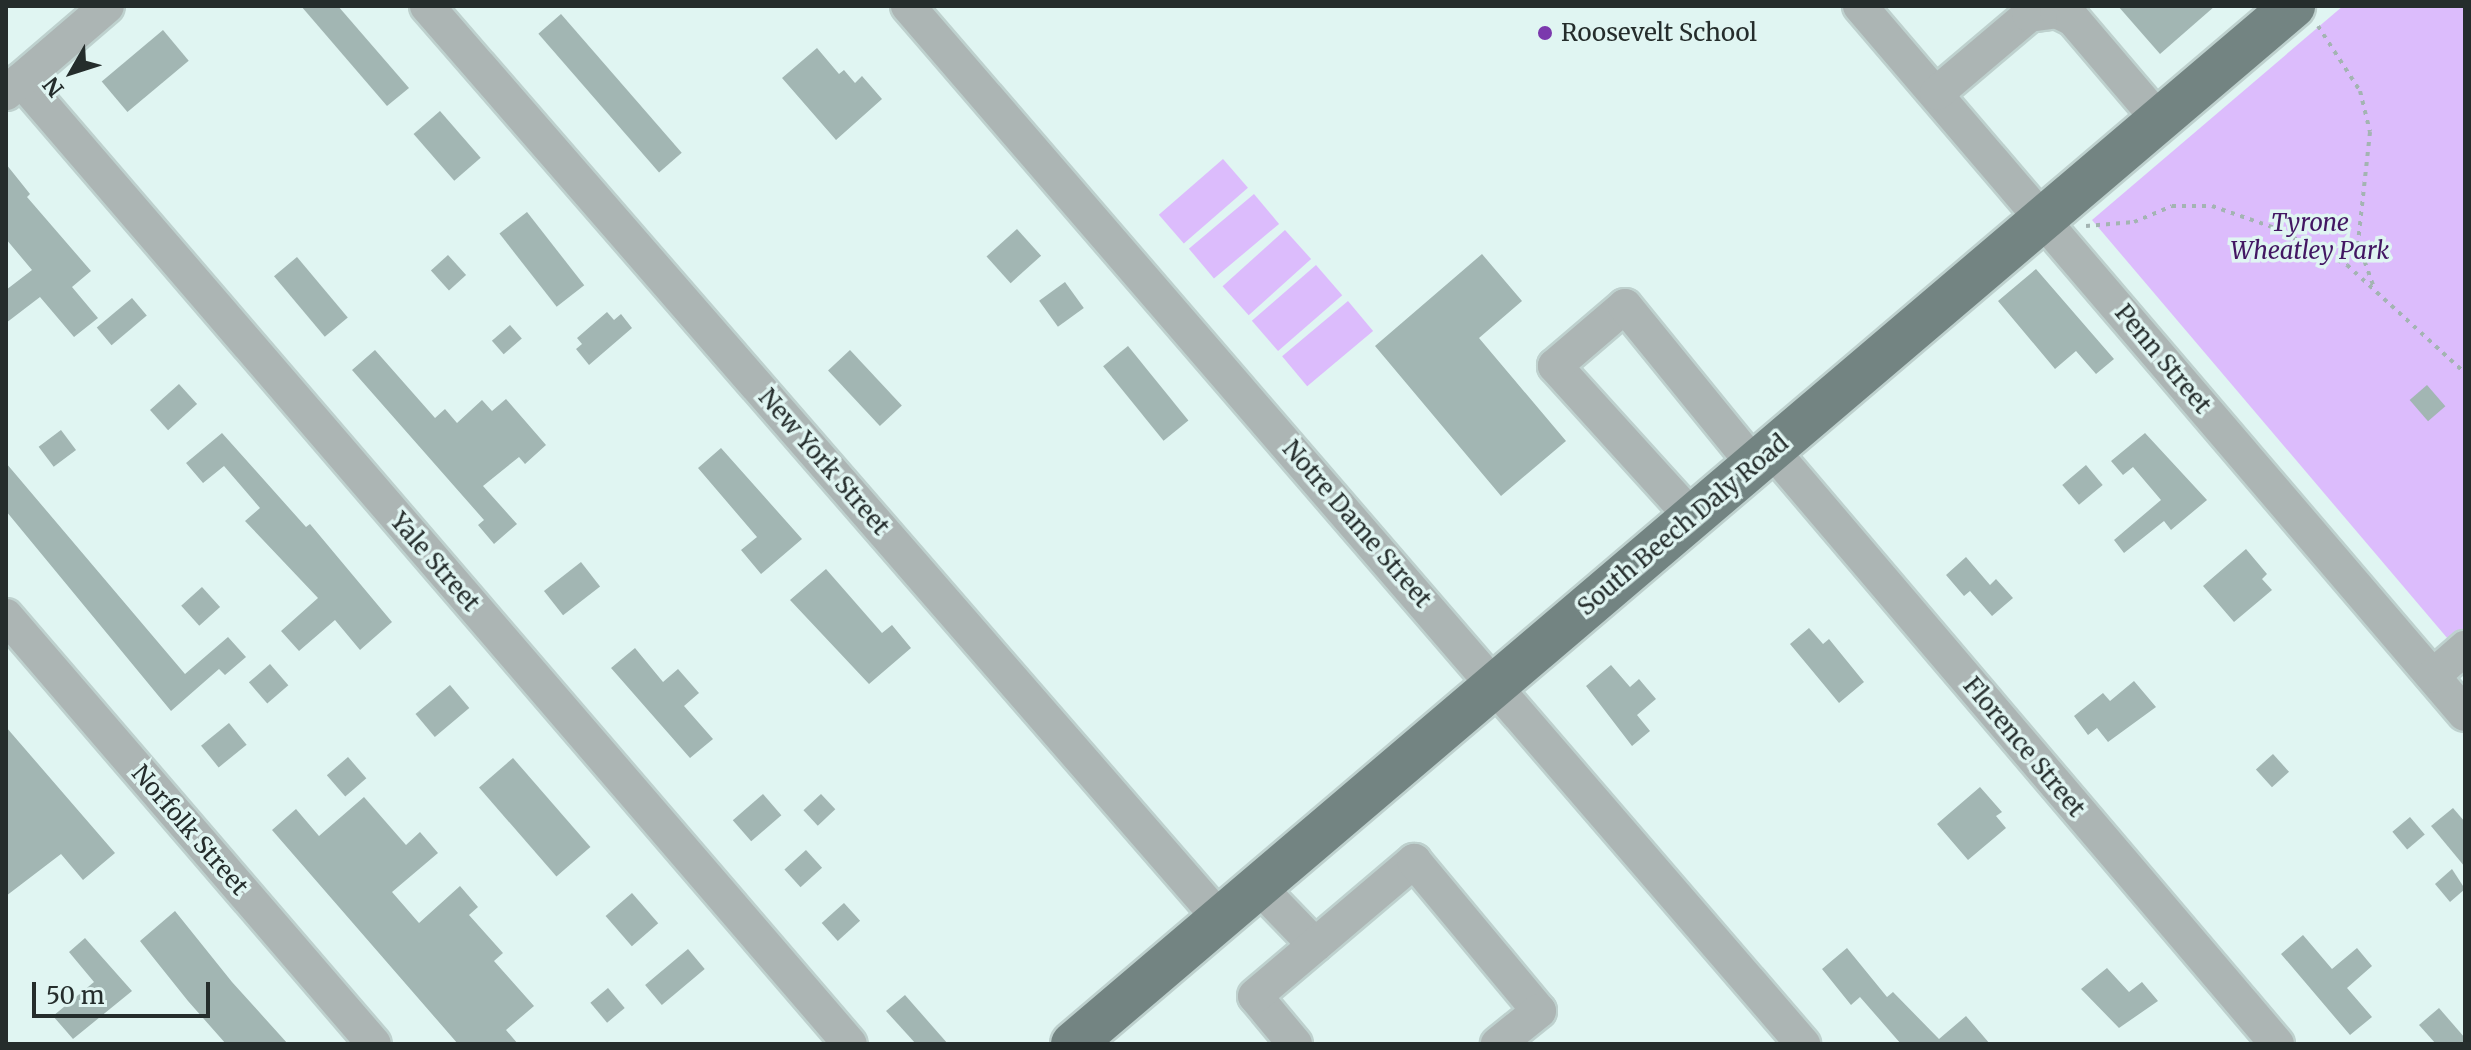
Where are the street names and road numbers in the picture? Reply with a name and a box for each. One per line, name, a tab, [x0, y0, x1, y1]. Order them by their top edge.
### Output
street label: Penn Street	[2109, 299, 2217, 419]
street label: New York Street	[753, 383, 895, 541]
street label: South Beech Daly Road	[1572, 428, 1794, 622]
street label: Notre Dame Street	[1277, 435, 1437, 613]
street label: Yale Street	[384, 507, 486, 617]
street label: Florence Street	[1957, 671, 2091, 823]
street label: Norfolk Street	[126, 759, 254, 901]

